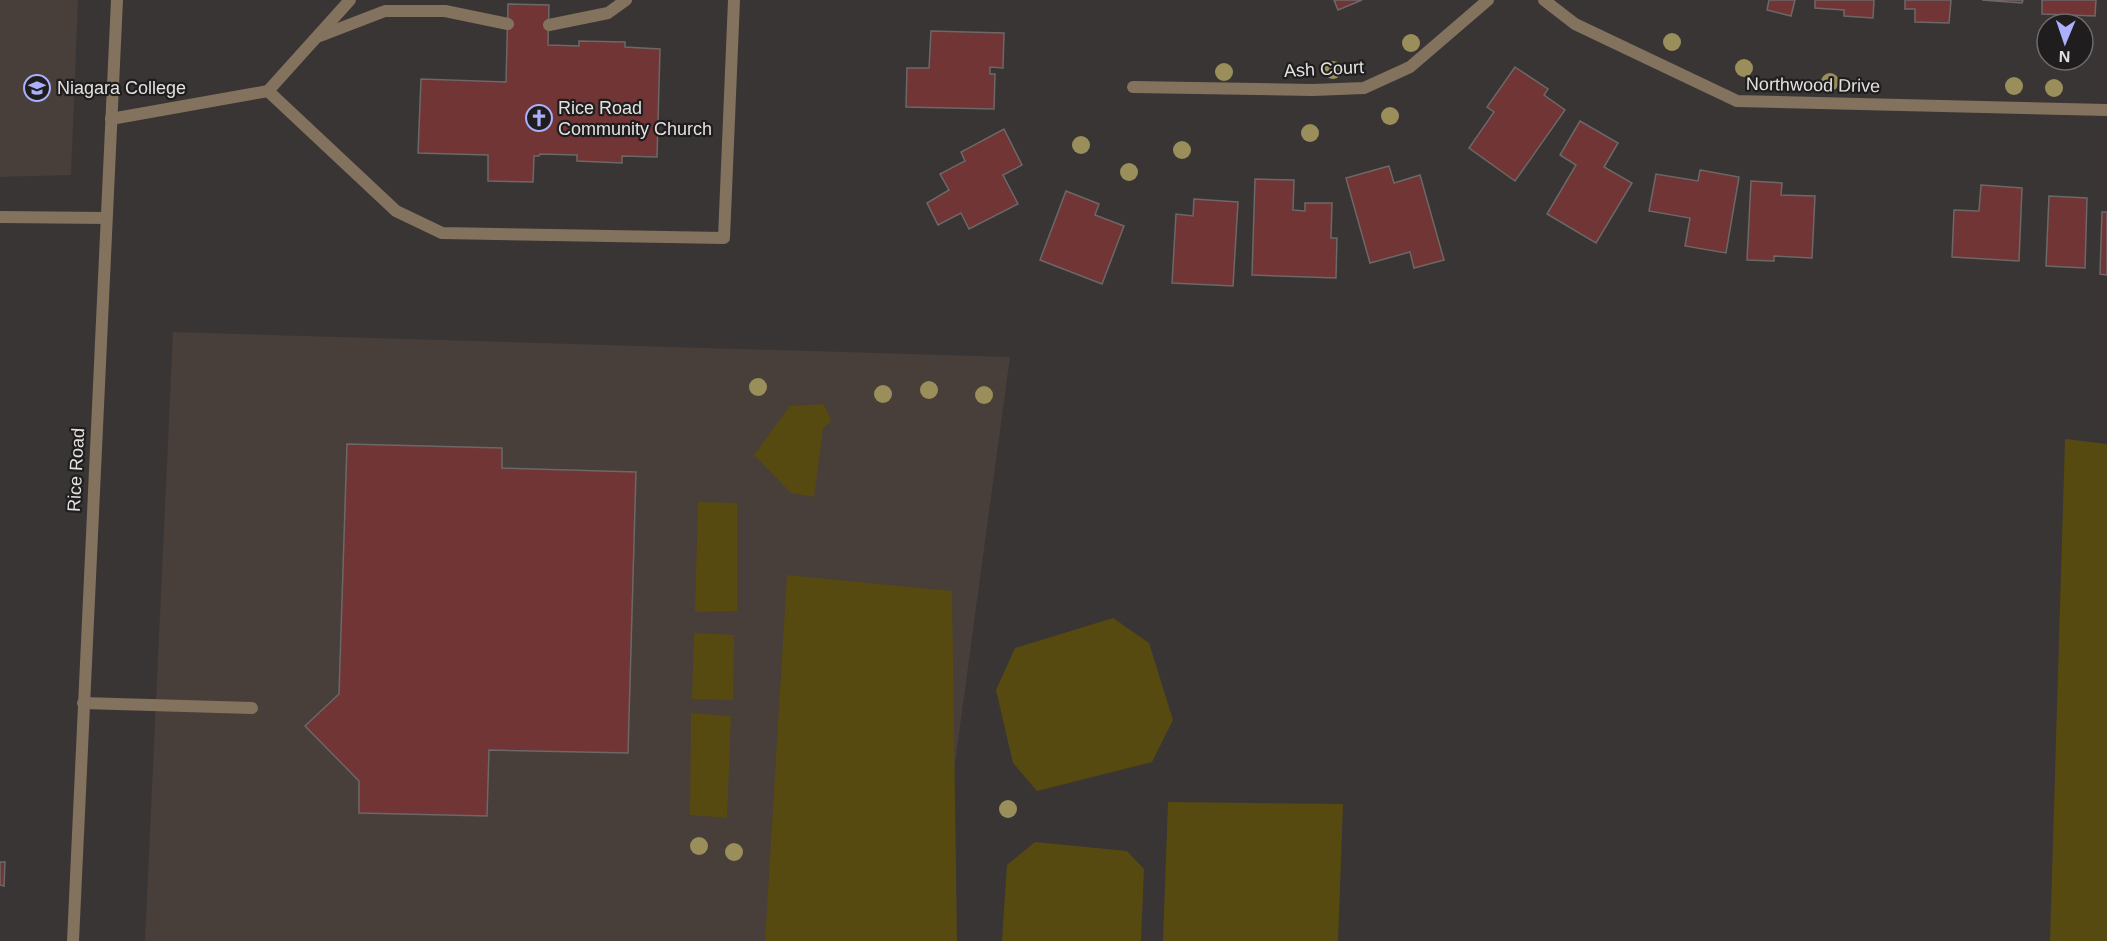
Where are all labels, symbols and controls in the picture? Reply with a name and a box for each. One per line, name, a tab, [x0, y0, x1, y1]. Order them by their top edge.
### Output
north arrow	[2035, 12, 2095, 72]
text: N	[2058, 48, 2071, 65]
street label: Ash Court	[1284, 57, 1364, 81]
school or university icon: Niagara College	[22, 73, 52, 103]
street label: Northwood Drive	[1746, 74, 1880, 96]
place label: Niagara College	[57, 78, 186, 98]
place label: Rice Road Community Church	[558, 98, 712, 139]
church icon: Rice Road Community Church	[524, 103, 554, 133]
street label: Rice Road	[64, 428, 88, 512]

